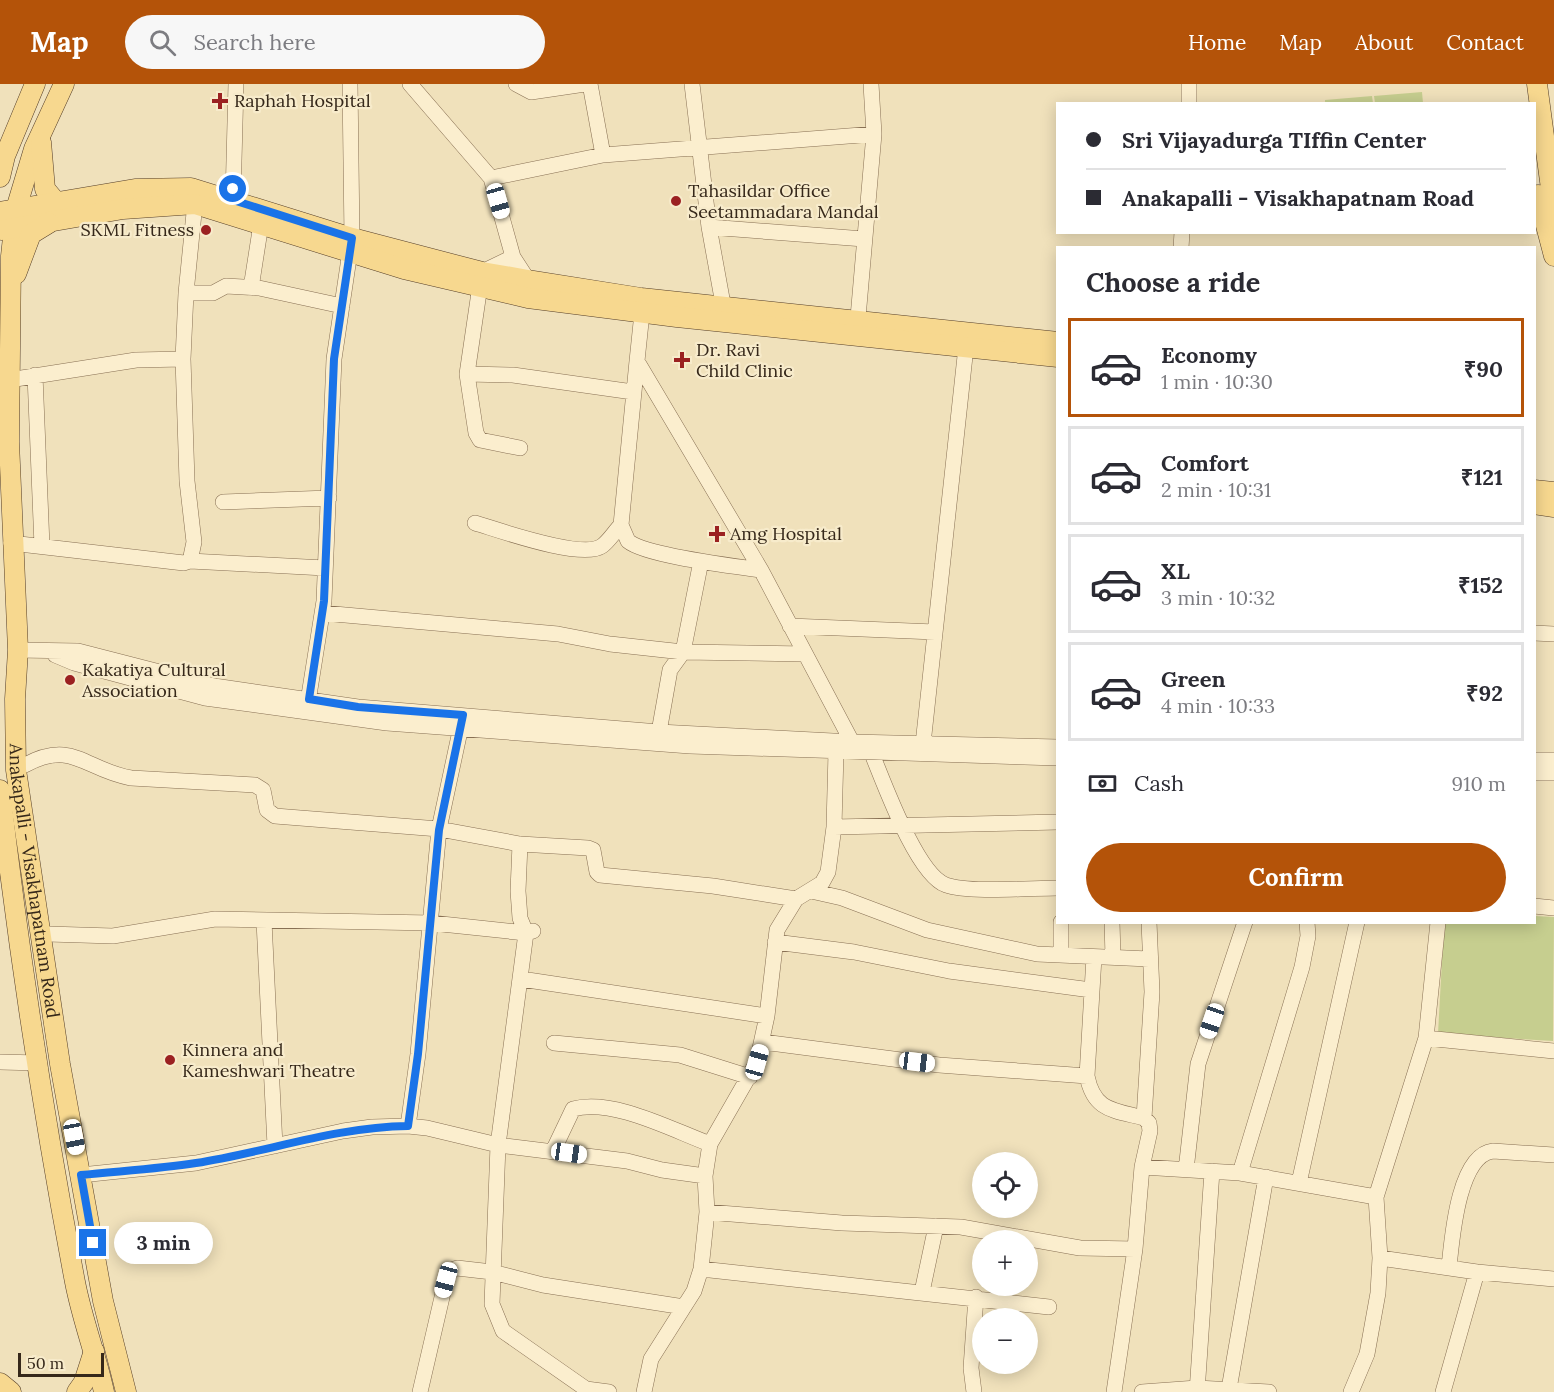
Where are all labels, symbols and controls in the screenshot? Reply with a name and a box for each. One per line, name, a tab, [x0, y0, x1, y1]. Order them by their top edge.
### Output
search box	[125, 15, 545, 69]
text: Map	[30, 24, 89, 60]
icon: search	[146, 26, 179, 59]
text: Search here	[194, 28, 316, 56]
text: Home	[1188, 29, 1246, 56]
text: Map	[1279, 29, 1322, 56]
text: About	[1355, 29, 1413, 56]
text: Contact	[1446, 29, 1524, 56]
place label: Raphah Hospital	[234, 89, 371, 112]
marker: Raphah Hospital	[211, 92, 229, 110]
text: Sri Vijayadurga TIffin Center	[1122, 126, 1426, 154]
route start	[219, 175, 246, 202]
place label: Tahasildar Office Seetammadara Mandal	[688, 179, 879, 223]
car	[484, 181, 512, 221]
text: Anakapalli - Visakhapatnam Road	[1122, 184, 1474, 212]
marker: Tahasildar Office Seetammadara Mandal	[669, 194, 683, 208]
place label: SKML Fitness	[80, 218, 194, 241]
marker: SKML Fitness	[199, 223, 213, 237]
text: Choose a ride	[1086, 265, 1260, 299]
place label: Dr. Ravi Child Clinic	[696, 338, 793, 382]
icon: car	[1089, 341, 1143, 395]
text: Economy	[1161, 341, 1257, 369]
marker: Dr. Ravi Child Clinic	[673, 351, 691, 369]
text: ₹90	[1464, 355, 1503, 383]
text: 1 min · 10:30	[1161, 369, 1273, 394]
icon: car	[1089, 449, 1143, 503]
text: Comfort	[1161, 449, 1249, 477]
text: ₹121	[1461, 463, 1503, 491]
text: 2 min · 10:31	[1161, 477, 1271, 502]
place label: Amg Hospital	[729, 522, 842, 545]
marker: Amg Hospital	[708, 525, 726, 543]
icon: car	[1089, 557, 1143, 611]
text: XL	[1161, 557, 1190, 585]
text: ₹152	[1458, 571, 1503, 599]
text: 3 min · 10:32	[1161, 585, 1275, 610]
place label: Kakatiya Cultural Association	[81, 658, 226, 702]
icon: car	[1089, 665, 1143, 719]
text: Green	[1161, 665, 1226, 693]
marker: Kakatiya Cultural Association	[63, 673, 77, 687]
text: ₹92	[1466, 679, 1503, 707]
text: 4 min · 10:33	[1161, 693, 1275, 718]
street label: Anakapalli - Visakhapatnam Road	[4, 742, 65, 1020]
icon: cash	[1086, 767, 1119, 800]
text: Cash	[1134, 769, 1184, 797]
text: 910 m	[1452, 771, 1506, 796]
button: Confirm	[1086, 843, 1506, 912]
car	[1198, 1001, 1226, 1041]
place label: Kinnera and Kameshwari Theatre	[182, 1038, 355, 1082]
car	[743, 1042, 771, 1082]
car	[898, 1051, 936, 1073]
marker: Kinnera and Kameshwari Theatre	[163, 1053, 177, 1067]
car	[62, 1118, 86, 1156]
car	[550, 1142, 588, 1164]
map controls	[972, 1152, 1038, 1374]
button: locate	[972, 1152, 1038, 1218]
callout: 3 min	[114, 1222, 213, 1264]
route end	[79, 1229, 106, 1256]
text: 3 min	[136, 1230, 191, 1255]
button: +	[972, 1230, 1038, 1296]
car	[433, 1260, 459, 1300]
button: −	[972, 1308, 1038, 1374]
scale bar	[18, 1350, 104, 1378]
text: 50 m	[27, 1353, 64, 1373]

